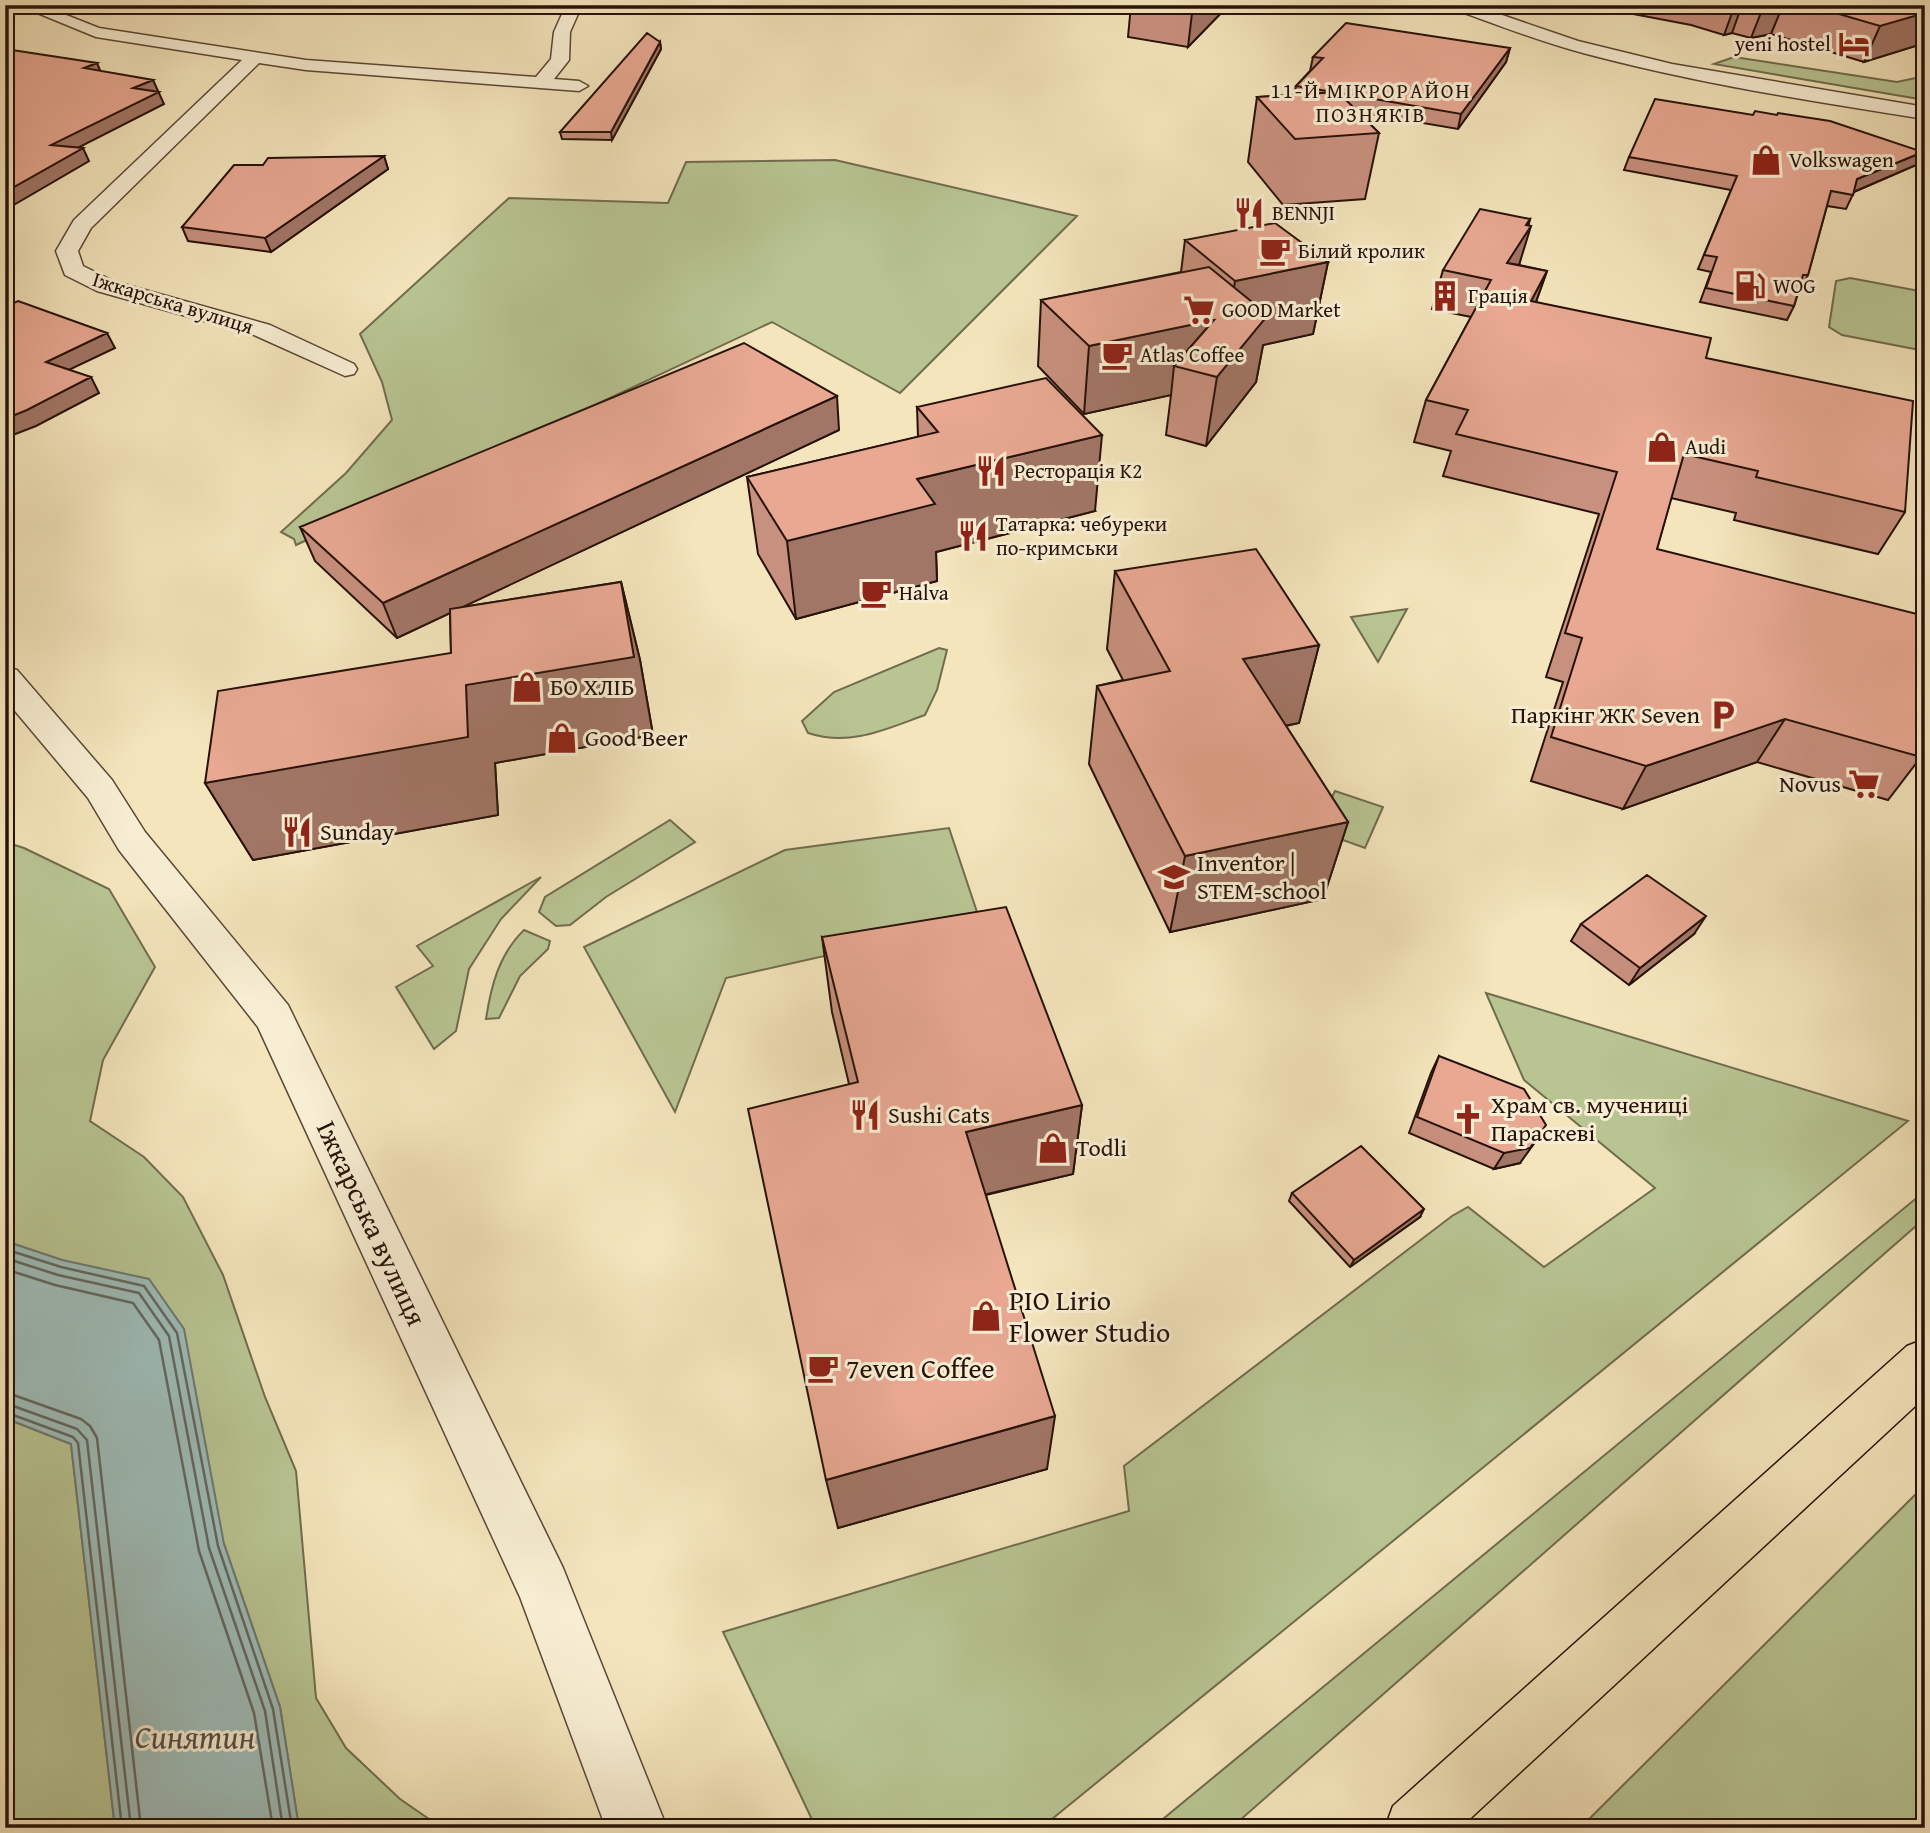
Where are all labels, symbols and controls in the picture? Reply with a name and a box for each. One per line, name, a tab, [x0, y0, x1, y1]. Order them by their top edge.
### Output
hotel icon: yeni hostel	[1837, 27, 1871, 61]
place label: yeni hostel	[1734, 28, 1831, 59]
district label: 11-Й МІКРОРАЙОН ПОЗНЯКІВ	[1271, 75, 1471, 130]
shop icon: Volkswagen	[1749, 143, 1783, 177]
place label: Volkswagen	[1789, 144, 1894, 175]
restaurant icon: BENNJI	[1232, 196, 1266, 230]
place label: BENNJI	[1272, 197, 1335, 228]
cafe icon: Білий кролик	[1258, 234, 1292, 268]
place label: Білий кролик	[1298, 235, 1425, 266]
street label: Іжкарська вулиця	[89, 263, 258, 342]
fuel station icon: WOG	[1733, 269, 1767, 303]
place label: WOG	[1773, 270, 1816, 301]
building icon: Грація	[1428, 279, 1462, 313]
place label: Грація	[1468, 280, 1528, 311]
supermarket icon: GOOD Market	[1182, 293, 1216, 327]
place label: GOOD Market	[1222, 294, 1341, 325]
cafe icon: Atlas Coffee	[1100, 338, 1134, 372]
place label: Atlas Coffee	[1140, 339, 1244, 370]
shop icon: Audi	[1645, 430, 1679, 464]
place label: Audi	[1685, 431, 1726, 462]
restaurant icon: Ресторація K2	[974, 454, 1008, 488]
place label: Ресторація K2	[1014, 455, 1142, 486]
place label: Татарка: чебуреки по-кримськи	[996, 508, 1167, 563]
restaurant icon: Татарка: чебуреки по-кримськи	[956, 519, 990, 553]
cafe icon: Halva	[859, 576, 893, 610]
place label: Halva	[899, 577, 949, 608]
place label: БО ХЛIБ	[550, 669, 635, 704]
shop icon: БО ХЛIБ	[510, 670, 544, 704]
place label: Паркінг ЖК Seven	[1511, 697, 1701, 732]
parking icon: Паркінг ЖК Seven	[1706, 698, 1740, 732]
place label: Good Beer	[585, 720, 688, 755]
shop icon: Good Beer	[545, 721, 579, 755]
place label: Novus	[1779, 766, 1841, 801]
supermarket icon: Novus	[1847, 767, 1881, 801]
place label: Sunday	[320, 814, 394, 849]
restaurant icon: Sunday	[280, 815, 314, 849]
place label: Inventor | STEM-school	[1197, 845, 1327, 908]
school or university icon: Inventor | STEM-school	[1157, 860, 1191, 894]
place label: Храм св. мучениці Параскеві	[1491, 1087, 1688, 1150]
place label: Sushi Cats	[888, 1097, 990, 1132]
restaurant icon: Sushi Cats	[848, 1098, 882, 1132]
church icon: Храм св. мучениці Параскеві	[1451, 1102, 1485, 1136]
street label: Іжкарська вулиця	[307, 1113, 438, 1332]
place label: Todli	[1076, 1130, 1127, 1165]
shop icon: Todli	[1036, 1131, 1070, 1165]
place label: PIO Lirio Flower Studio	[1009, 1279, 1170, 1352]
shop icon: PIO Lirio Flower Studio	[969, 1299, 1003, 1333]
place label: 7even Coffee	[846, 1347, 995, 1388]
cafe icon: 7even Coffee	[806, 1351, 840, 1385]
water label: Синятин	[135, 1713, 255, 1760]

